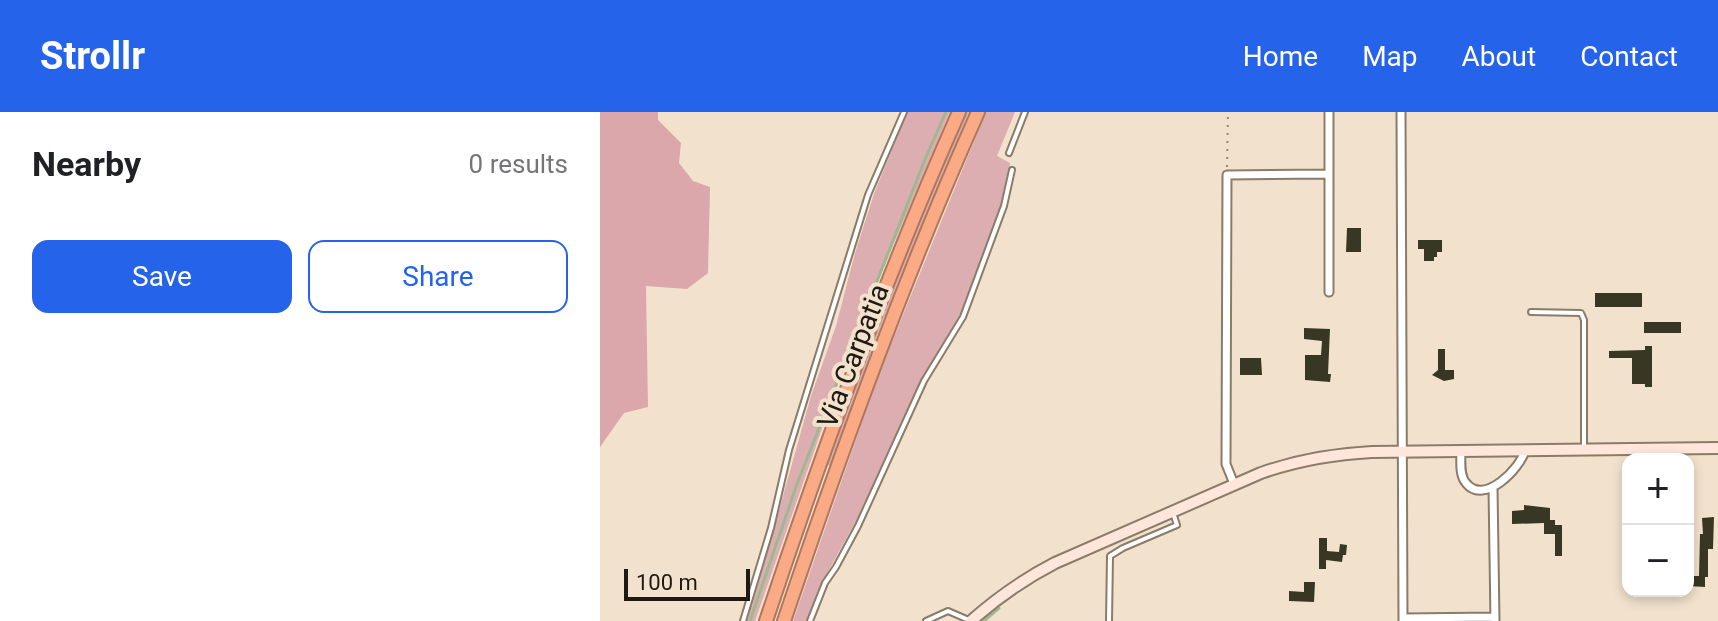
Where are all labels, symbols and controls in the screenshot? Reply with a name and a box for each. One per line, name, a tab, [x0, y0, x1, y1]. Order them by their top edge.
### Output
text: Strollr	[40, 34, 145, 78]
text: Home	[1243, 40, 1318, 73]
text: Map	[1362, 40, 1418, 73]
text: About	[1462, 40, 1536, 73]
text: Contact	[1580, 40, 1678, 73]
text: Nearby	[32, 144, 141, 184]
text: 0 results	[469, 149, 568, 179]
button: Save	[32, 240, 292, 313]
button: Share	[308, 240, 568, 313]
street label: Via Carpatia	[810, 279, 896, 433]
map controls	[1622, 453, 1694, 597]
button: +	[1622, 453, 1694, 525]
button: −	[1622, 525, 1694, 597]
scale bar	[624, 565, 750, 601]
text: 100 m	[636, 570, 698, 595]

